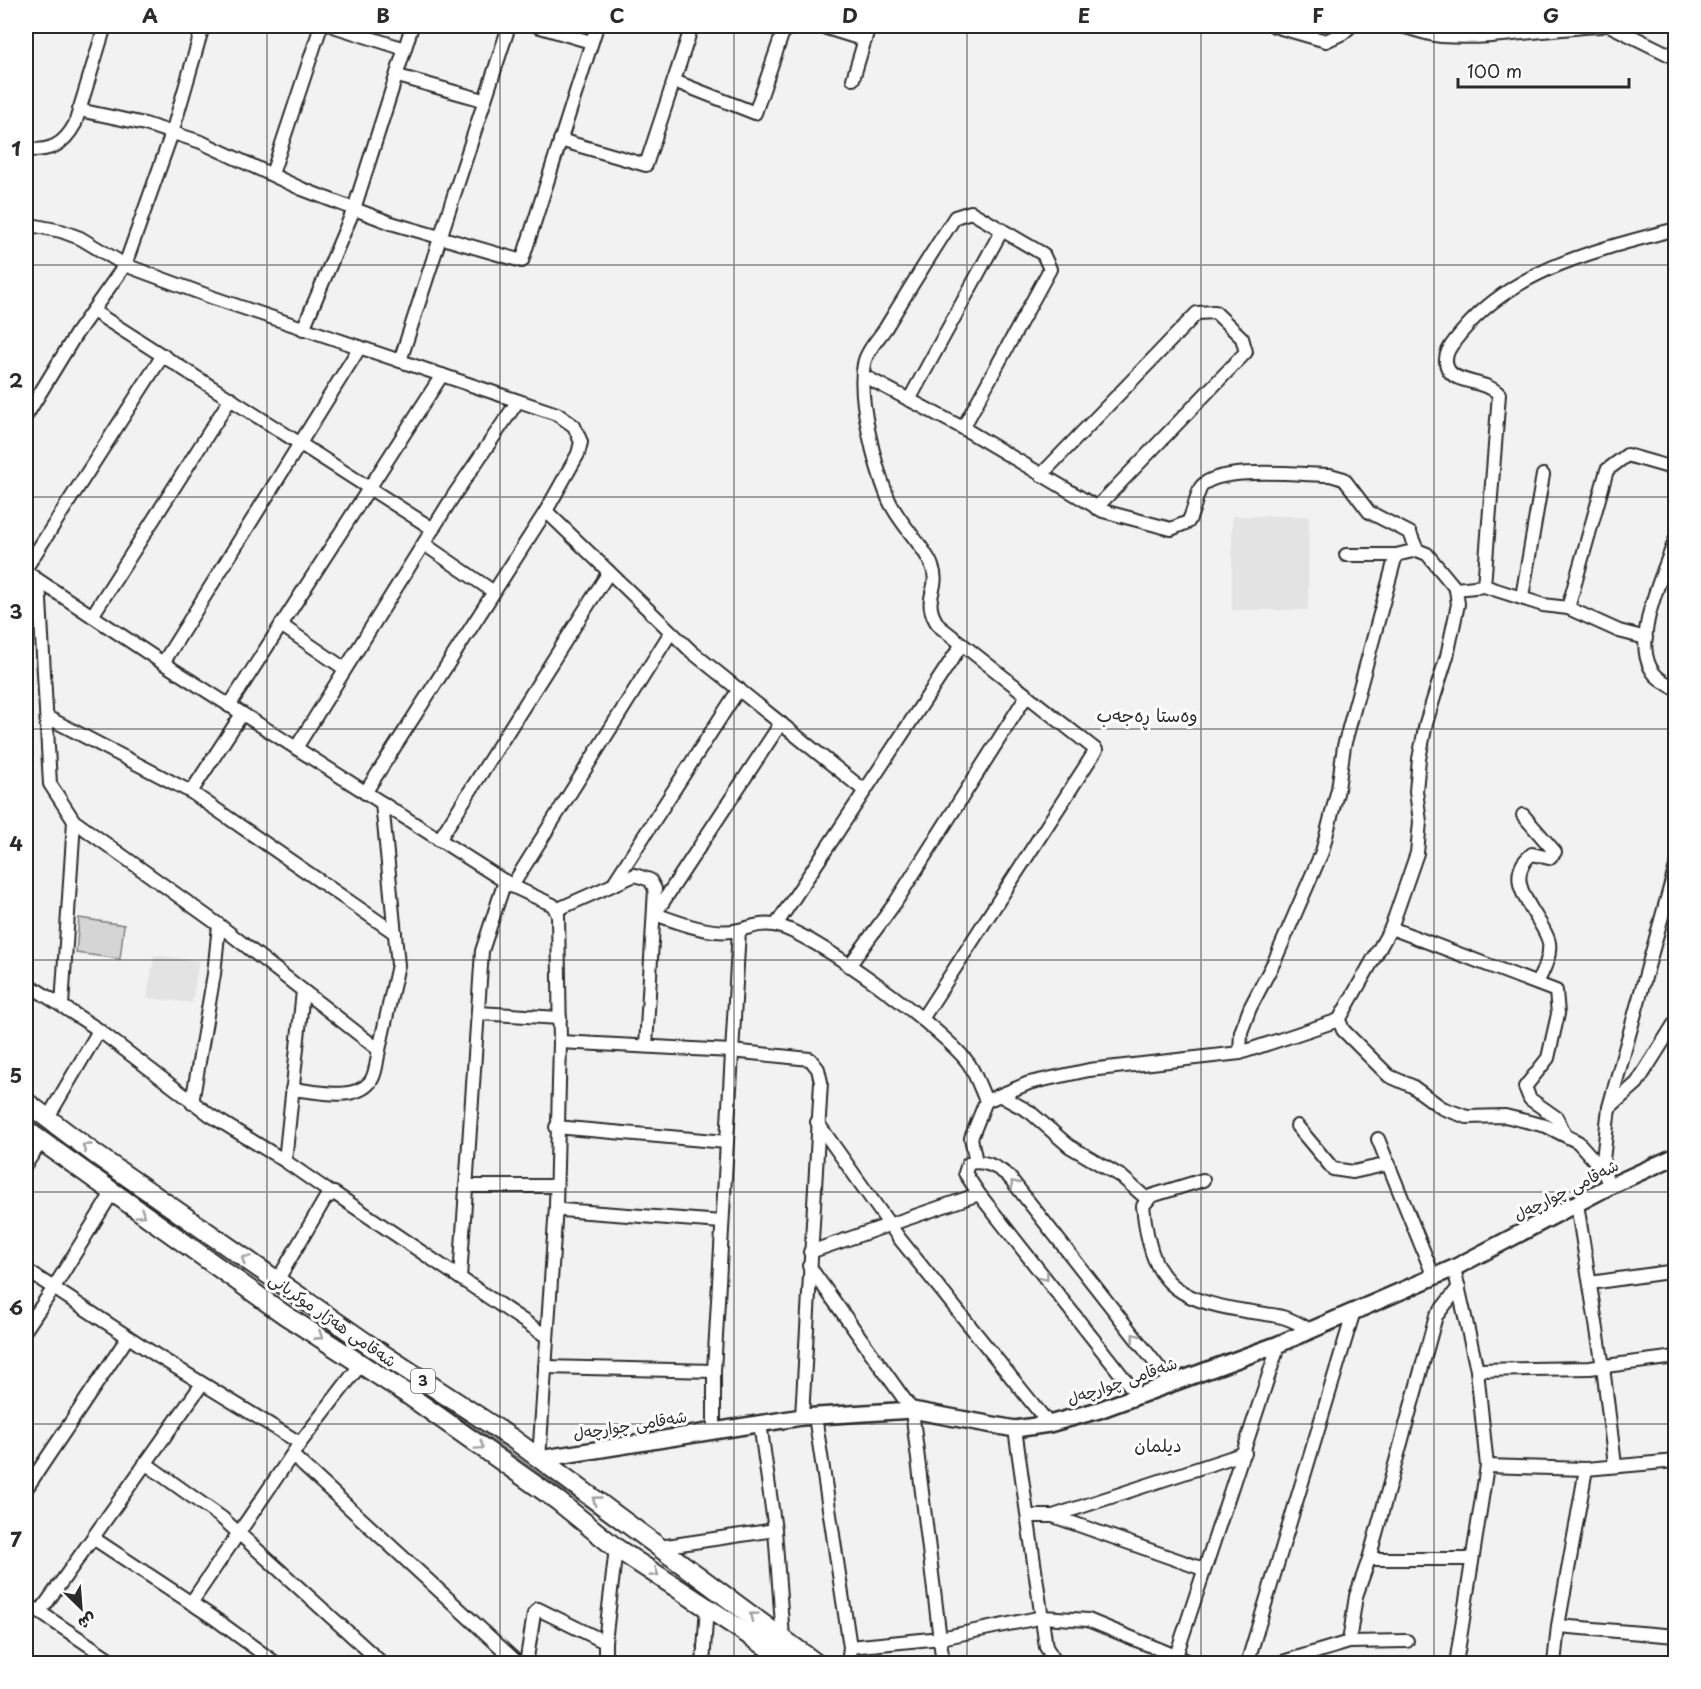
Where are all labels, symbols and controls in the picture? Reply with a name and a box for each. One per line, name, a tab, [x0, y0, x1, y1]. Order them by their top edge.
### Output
text: A	[142, 0, 158, 30]
text: B	[376, 0, 390, 30]
text: C	[609, 0, 625, 30]
text: D	[842, 0, 858, 30]
text: E	[1078, 0, 1090, 30]
text: F	[1312, 0, 1324, 30]
text: G	[1543, 0, 1559, 30]
scale bar	[1458, 51, 1629, 89]
text: 100 m	[1467, 57, 1522, 84]
text: 1	[11, 133, 21, 163]
text: 2	[9, 365, 23, 395]
text: 3	[9, 596, 23, 626]
district label: وەستا ڕەجەب	[1096, 701, 1198, 731]
text: 4	[9, 828, 23, 858]
text: 5	[10, 1060, 22, 1090]
one-way arrow	[81, 1143, 92, 1154]
street label: شەقامی چوارچەل	[1509, 1152, 1622, 1226]
one-way arrow	[1011, 1179, 1022, 1190]
one-way arrow	[134, 1207, 145, 1218]
one-way arrow	[241, 1255, 252, 1266]
street label: شەقامی ھەژار موکریانی	[265, 1266, 402, 1372]
one-way arrow	[1037, 1270, 1048, 1281]
text: 6	[9, 1292, 23, 1322]
one-way arrow	[312, 1329, 323, 1340]
one-way arrow	[1131, 1333, 1142, 1344]
street label: شەقامی چوارچەل	[1063, 1350, 1180, 1410]
road number: 3	[411, 1369, 435, 1393]
street label: شەقامی چوارچەل	[571, 1403, 689, 1445]
district label: دیلمان	[1134, 1431, 1182, 1458]
one-way arrow	[474, 1438, 485, 1449]
one-way arrow	[592, 1496, 603, 1507]
text: 7	[10, 1524, 22, 1554]
one-way arrow	[648, 1566, 659, 1577]
north arrow	[51, 1578, 111, 1638]
text: ش	[75, 1608, 101, 1637]
one-way arrow	[749, 1612, 760, 1623]

